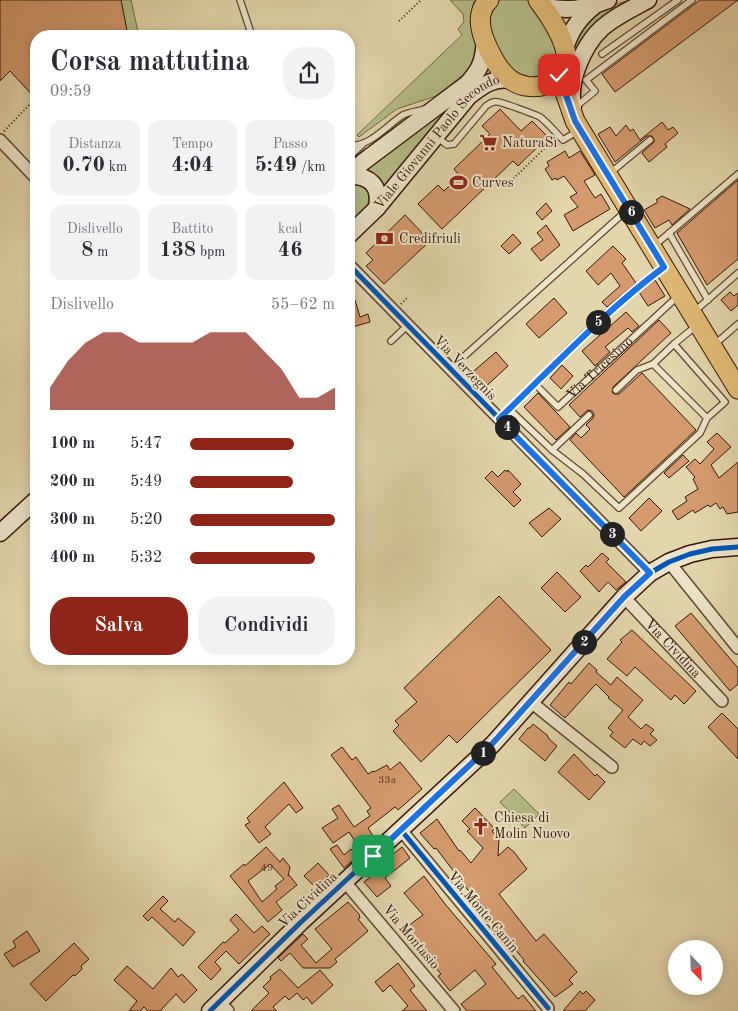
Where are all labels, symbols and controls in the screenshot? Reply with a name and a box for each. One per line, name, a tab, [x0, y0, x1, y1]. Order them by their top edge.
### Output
button: share	[283, 47, 335, 99]
text: Corsa mattutina	[50, 49, 250, 77]
pin	[538, 54, 580, 96]
icon: check	[545, 61, 573, 89]
street label: Viale Giovanni Paolo Secondo	[372, 73, 501, 212]
text: 09:59	[50, 84, 92, 100]
supermarket icon: NaturaSì	[478, 133, 498, 153]
place label: NaturaSì	[502, 136, 557, 150]
text: Distanza	[68, 137, 121, 151]
text: Tempo	[172, 137, 213, 151]
text: Passo	[273, 137, 308, 151]
text: 0.70	[62, 155, 105, 176]
text: 4:04	[171, 155, 214, 176]
text: 5:49	[255, 155, 297, 176]
text: km	[105, 160, 127, 174]
text: /km	[297, 160, 326, 174]
sports icon: Curves	[448, 173, 468, 193]
place label: Curves	[472, 176, 514, 190]
pin: 6	[618, 200, 644, 224]
text: 6	[627, 205, 636, 219]
text: Dislivello	[67, 222, 123, 236]
text: Battito	[171, 222, 213, 236]
text: kcal	[278, 222, 302, 236]
bank icon: Credifriuli	[375, 229, 395, 249]
place label: Credifriuli	[399, 232, 461, 246]
text: 8	[81, 240, 93, 261]
text: 138	[159, 240, 196, 261]
text: 46	[278, 240, 302, 261]
text: m	[93, 245, 108, 259]
text: bpm	[196, 245, 226, 259]
text: Dislivello	[50, 297, 114, 313]
text: 55–62 m	[271, 297, 335, 313]
pin: 5	[586, 310, 610, 334]
text: 5	[594, 315, 603, 329]
street label: Via Verzegnis	[431, 333, 499, 403]
street label: Via Tricesimo	[564, 334, 636, 402]
pin: 4	[494, 414, 520, 440]
text: 4	[503, 420, 512, 434]
text: 100 m	[50, 436, 95, 452]
text: 5:47	[130, 436, 162, 452]
text: 200 m	[50, 474, 95, 490]
text: 5:49	[130, 474, 162, 490]
text: 300 m	[50, 512, 95, 528]
text: 5:20	[130, 512, 162, 528]
pin: 3	[600, 522, 624, 546]
text: 3	[608, 527, 617, 541]
text: 400 m	[50, 550, 95, 566]
text: 5:32	[130, 550, 162, 566]
button: Salva	[50, 597, 188, 655]
button: Condividi	[198, 597, 335, 655]
street label: Via Cividina	[642, 617, 703, 681]
pin: 2	[572, 630, 596, 654]
text: 2	[580, 635, 589, 649]
pin: 1	[470, 740, 496, 766]
text: 1	[479, 746, 488, 760]
house number: 33a	[378, 775, 397, 786]
place label: Chiesa di Molin Nuovo	[494, 811, 570, 841]
church icon: Chiesa di Molin Nuovo	[470, 816, 490, 836]
pin	[352, 835, 394, 877]
icon: arrive	[359, 842, 387, 870]
house number: 49	[261, 863, 273, 874]
street label: Via Cividina	[276, 869, 340, 931]
street label: Via Monte Canin	[445, 869, 521, 956]
street label: Via Montasio	[380, 902, 442, 972]
north arrow	[668, 940, 722, 995]
map controls	[668, 940, 723, 995]

